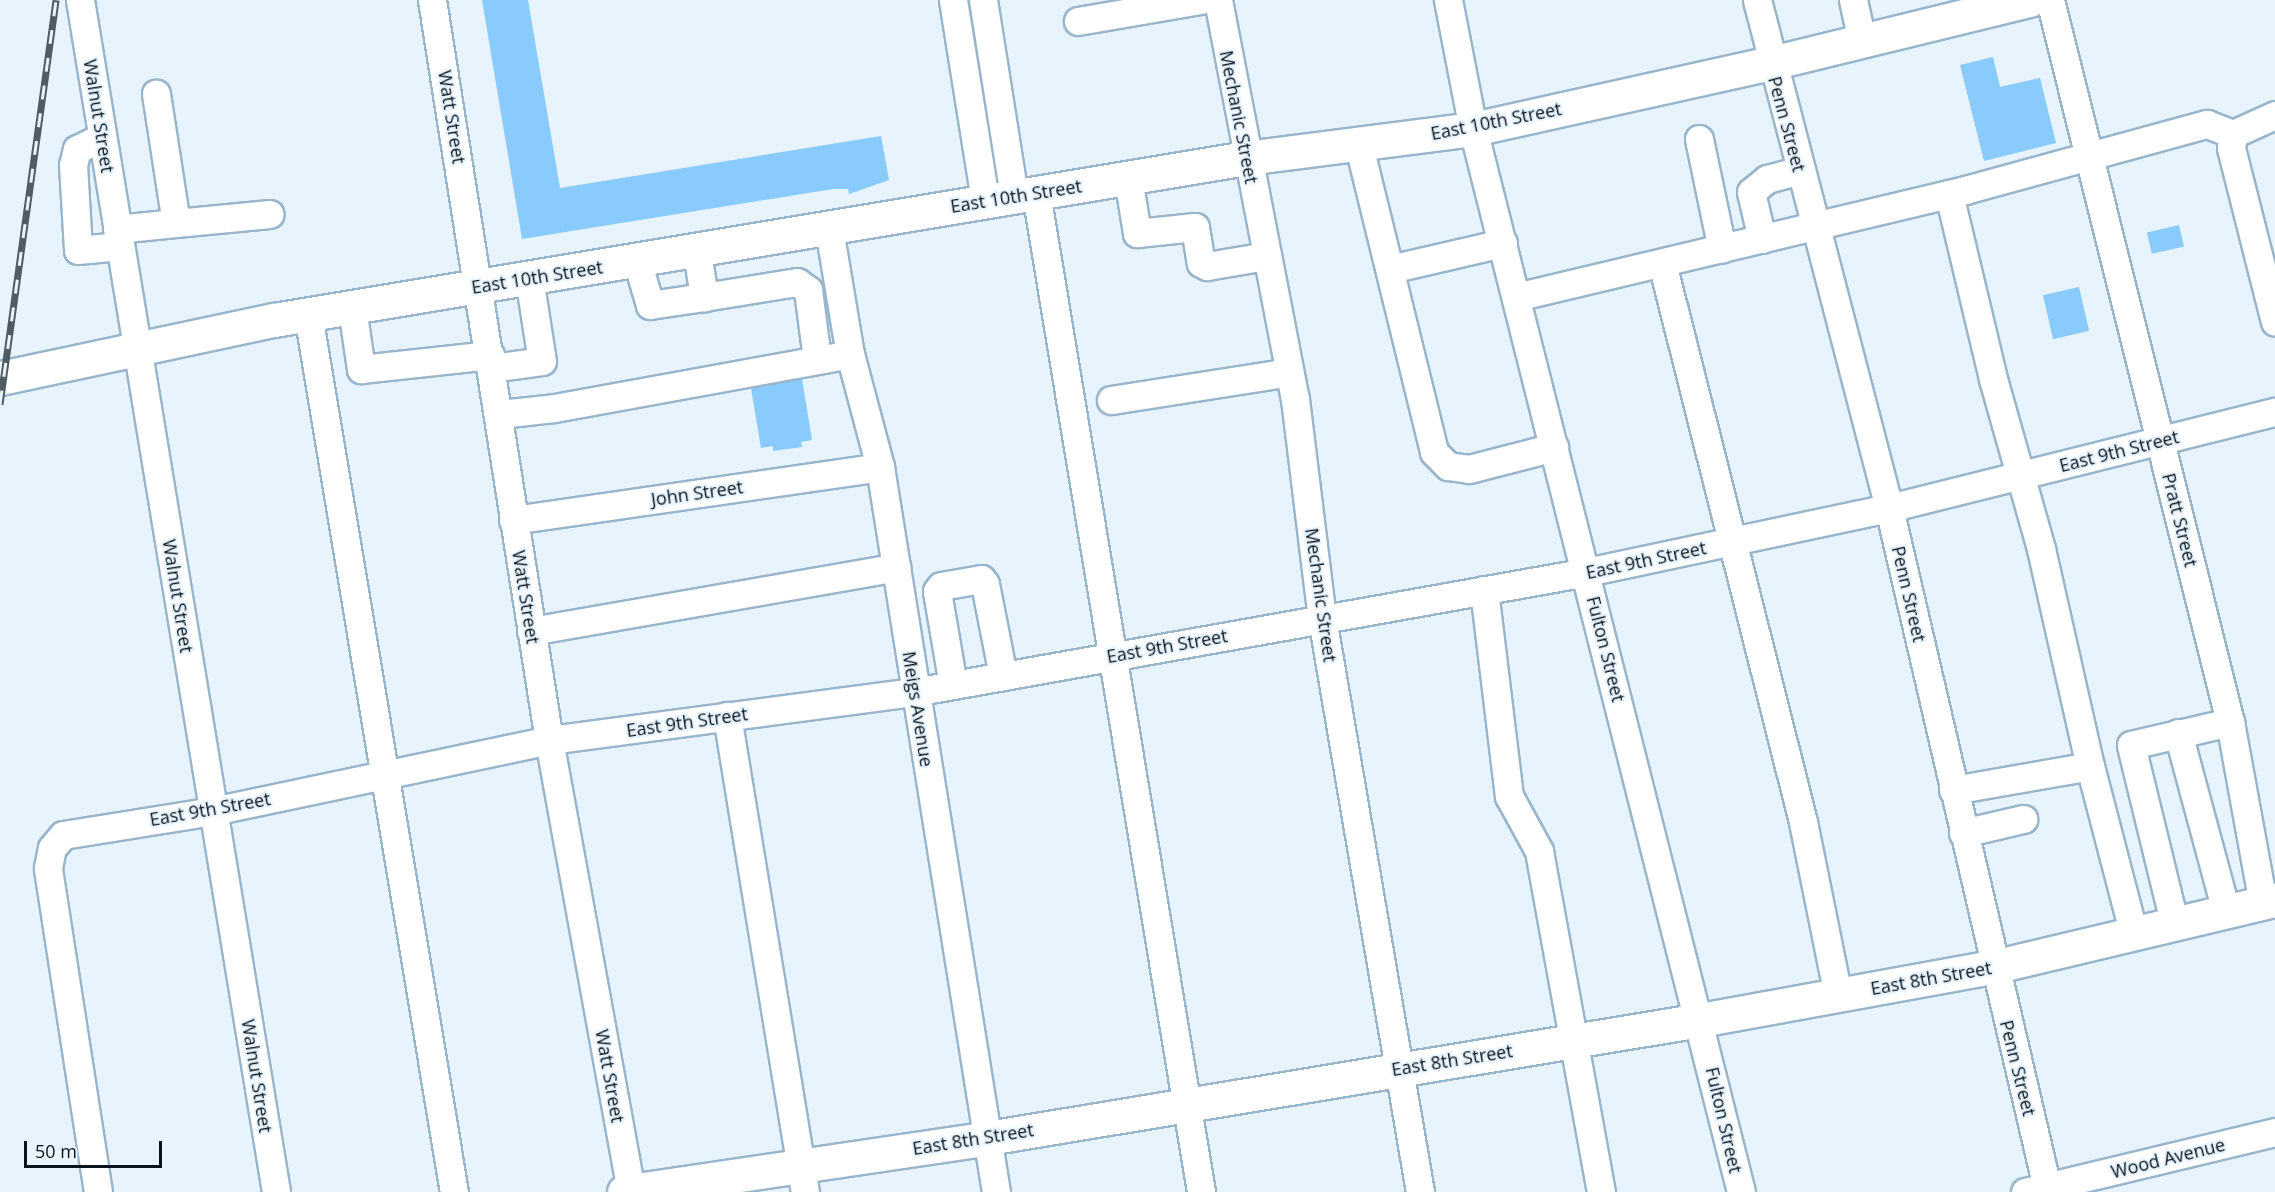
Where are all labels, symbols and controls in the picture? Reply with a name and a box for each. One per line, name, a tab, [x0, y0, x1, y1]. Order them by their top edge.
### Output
street label: Mechanic Street	[1216, 49, 1262, 185]
street label: Walnut Street	[79, 58, 119, 174]
street label: Watt Street	[434, 69, 470, 165]
street label: Penn Street	[1764, 74, 1810, 174]
street label: East 10th Street	[1429, 98, 1563, 144]
street label: East 10th Street	[949, 175, 1083, 217]
street label: East 10th Street	[470, 256, 604, 298]
street label: East 9th Street	[2057, 426, 2181, 476]
street label: Pratt Street	[2158, 471, 2202, 569]
street label: John Street	[650, 476, 744, 510]
street label: Mechanic Street	[1301, 527, 1341, 663]
street label: East 9th Street	[1584, 537, 1708, 583]
street label: Walnut Street	[158, 538, 198, 654]
street label: Penn Street	[1887, 544, 1931, 644]
street label: Watt Street	[508, 549, 544, 645]
street label: Fulton Street	[1582, 594, 1630, 704]
street label: East 9th Street	[1105, 625, 1229, 667]
street label: Meigs Avenue	[898, 650, 938, 768]
street label: East 9th Street	[625, 703, 749, 741]
street label: East 9th Street	[148, 788, 272, 830]
street label: East 8th Street	[1869, 957, 1993, 999]
street label: Walnut Street	[237, 1018, 277, 1134]
street label: Penn Street	[1996, 1018, 2040, 1118]
street label: Watt Street	[591, 1028, 629, 1124]
street label: East 8th Street	[1390, 1040, 1514, 1080]
street label: Fulton Street	[1701, 1065, 1747, 1175]
street label: East 8th Street	[911, 1119, 1035, 1159]
scale bar	[27, 1129, 165, 1167]
street label: Wood Avenue	[2109, 1133, 2227, 1183]
text: 50 m	[35, 1139, 77, 1163]

